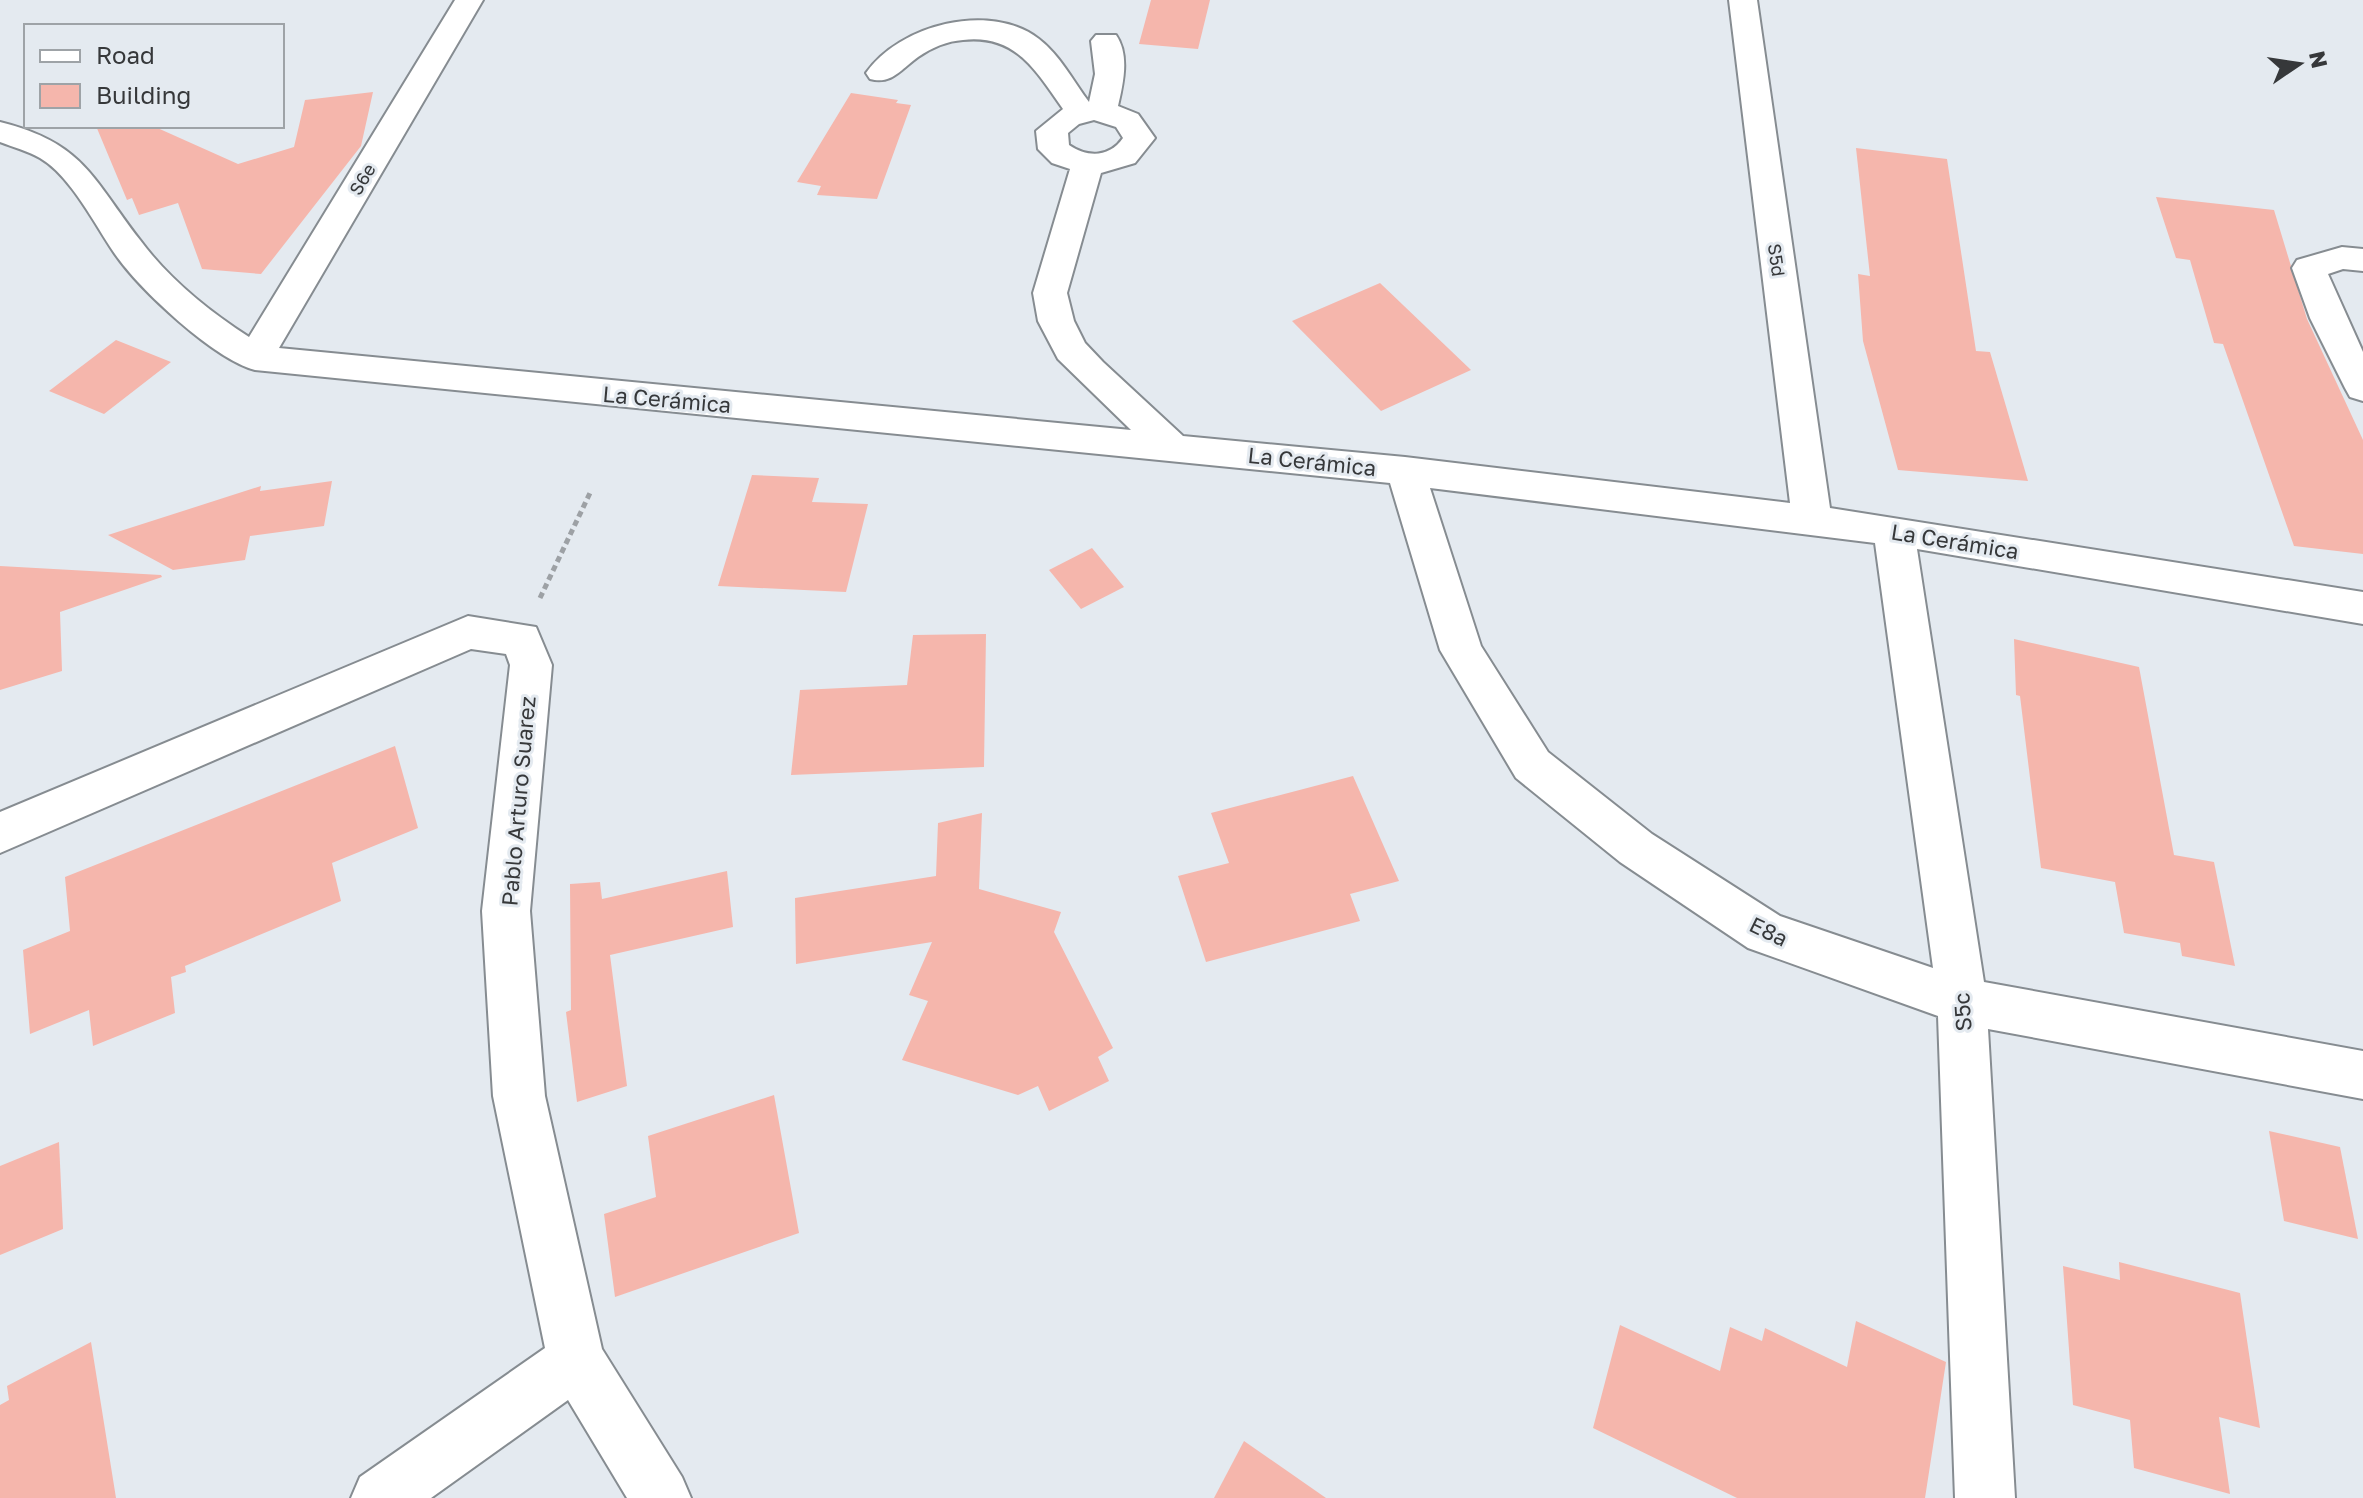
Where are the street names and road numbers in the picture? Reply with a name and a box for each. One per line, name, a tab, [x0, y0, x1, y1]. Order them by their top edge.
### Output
street label: S6e	[344, 159, 380, 199]
street label: S5d	[1764, 242, 1790, 278]
street label: La Cerámica	[602, 380, 732, 418]
street label: La Cerámica	[1246, 441, 1378, 481]
street label: La Cerámica	[1889, 518, 2021, 564]
street label: Pablo Arturo Suarez	[495, 695, 541, 907]
street label: E8a	[1745, 910, 1793, 952]
street label: S5c	[1947, 992, 1977, 1032]

